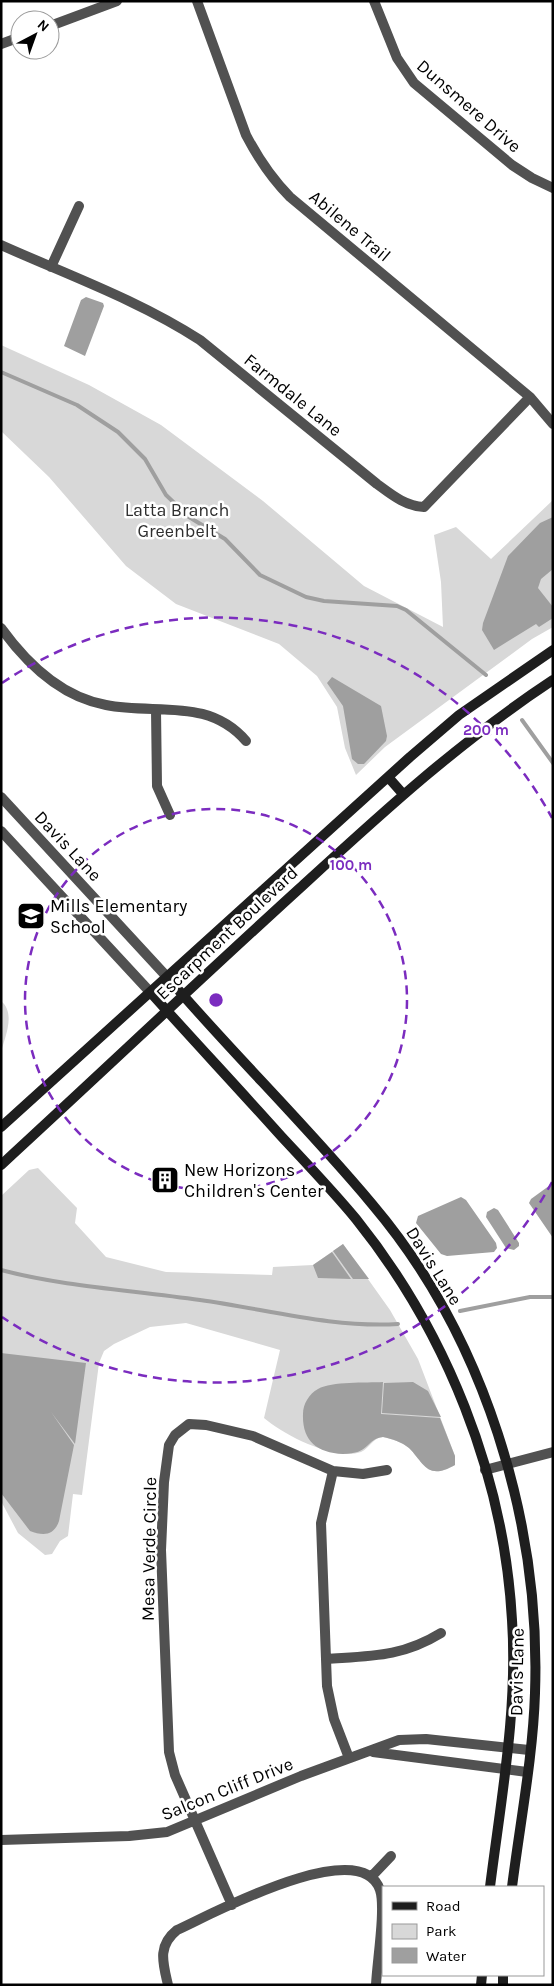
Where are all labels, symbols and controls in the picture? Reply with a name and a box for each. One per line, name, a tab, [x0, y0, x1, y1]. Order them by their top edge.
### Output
north arrow	[10, 10, 60, 60]
text: N	[34, 16, 53, 35]
street label: Dunsmere Drive	[412, 55, 526, 157]
street label: Abilene Trail	[305, 186, 395, 266]
street label: Farmdale Lane	[240, 349, 346, 441]
park label: Latta Branch Greenbelt	[125, 499, 229, 542]
text: 200 m	[463, 721, 509, 739]
street label: Davis Lane	[30, 806, 106, 886]
text: 100 m	[330, 856, 372, 874]
street label: Escarpment Boulevard	[151, 861, 303, 1005]
place label: Mills Elementary School	[50, 895, 188, 938]
school or university icon: Mills Elementary School	[16, 901, 46, 931]
centre of rings	[207, 991, 225, 1009]
place label: New Horizons Children's Center	[184, 1159, 324, 1202]
building icon: New Horizons Children's Center	[150, 1165, 180, 1195]
street label: Davis Lane	[401, 1223, 467, 1309]
street label: Mesa Verde Circle	[137, 1477, 161, 1621]
street label: Davis Lane	[505, 1628, 529, 1716]
street label: Salcon Cliff Drive	[158, 1753, 296, 1825]
legend	[382, 1886, 544, 1976]
text: Road	[426, 1897, 461, 1915]
text: Park	[426, 1922, 456, 1940]
text: Water	[426, 1947, 467, 1965]

